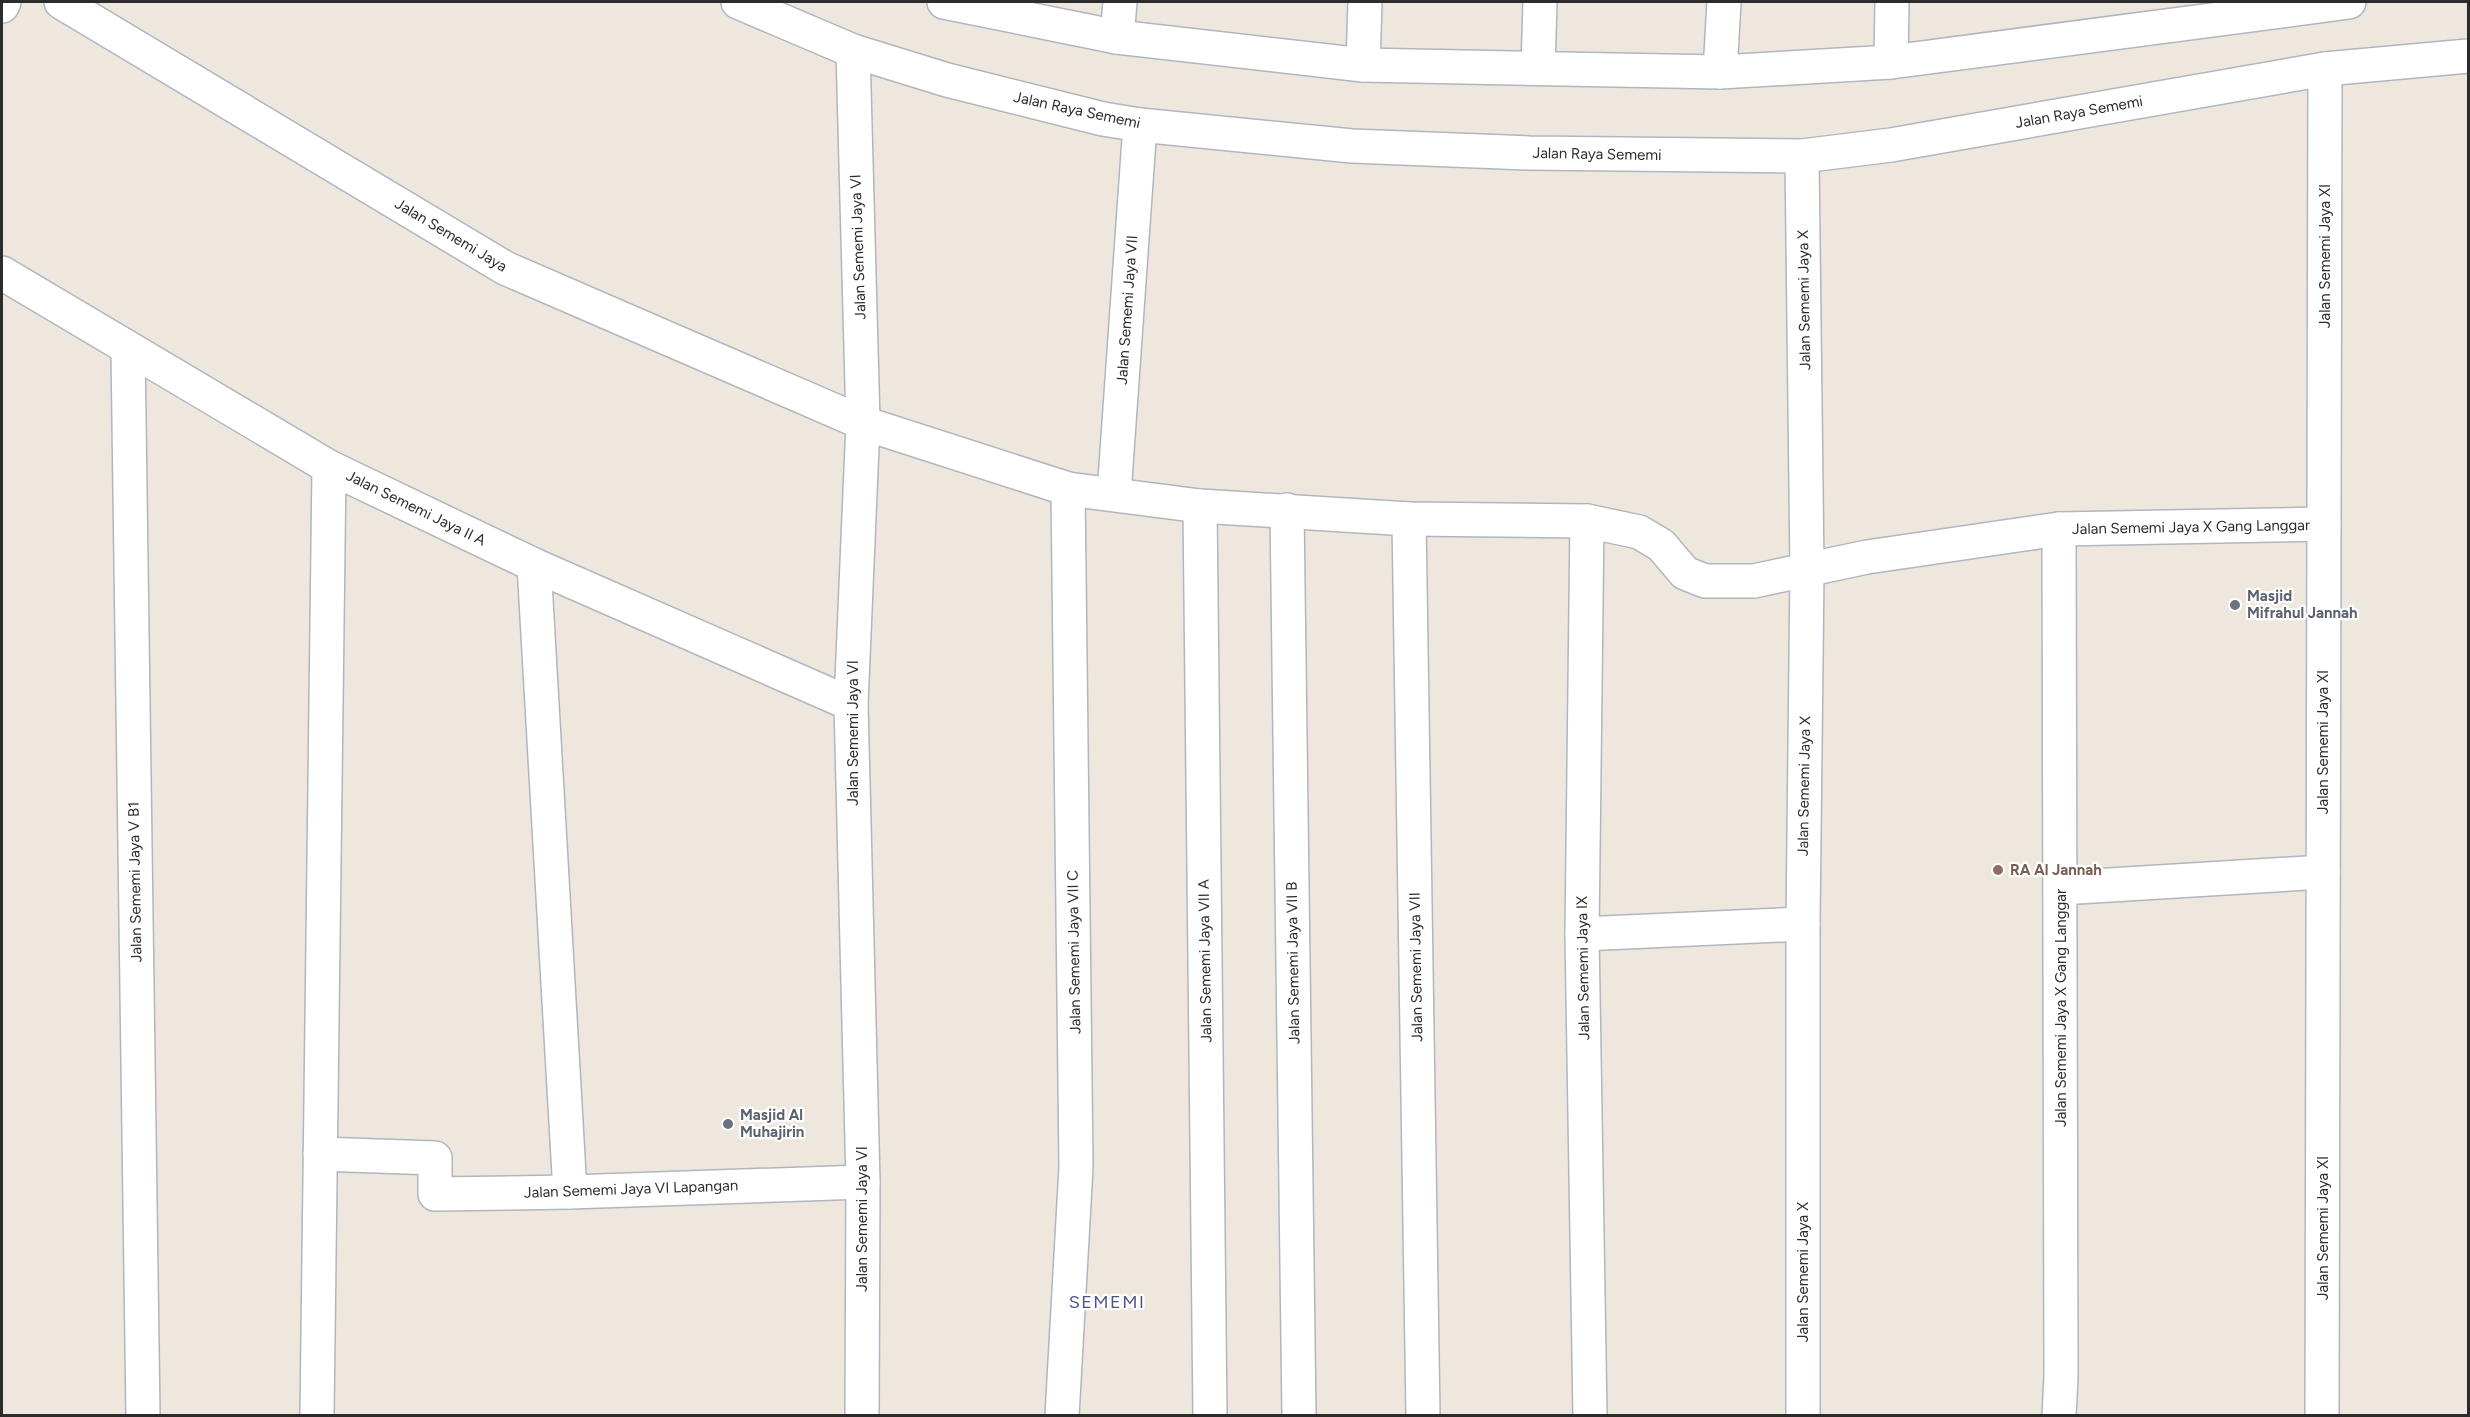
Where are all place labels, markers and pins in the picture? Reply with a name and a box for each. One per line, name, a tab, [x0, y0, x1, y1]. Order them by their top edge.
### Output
place label: Masjid Mifrahul Jannah	[2247, 587, 2358, 622]
marker: Masjid Mifrahul Jannah	[2228, 598, 2242, 612]
place label: RA Al Jannah	[2010, 861, 2102, 879]
marker: RA Al Jannah	[1991, 863, 2005, 877]
place label: Masjid Al Muhajirin	[740, 1106, 804, 1141]
marker: Masjid Al Muhajirin	[721, 1117, 735, 1131]

